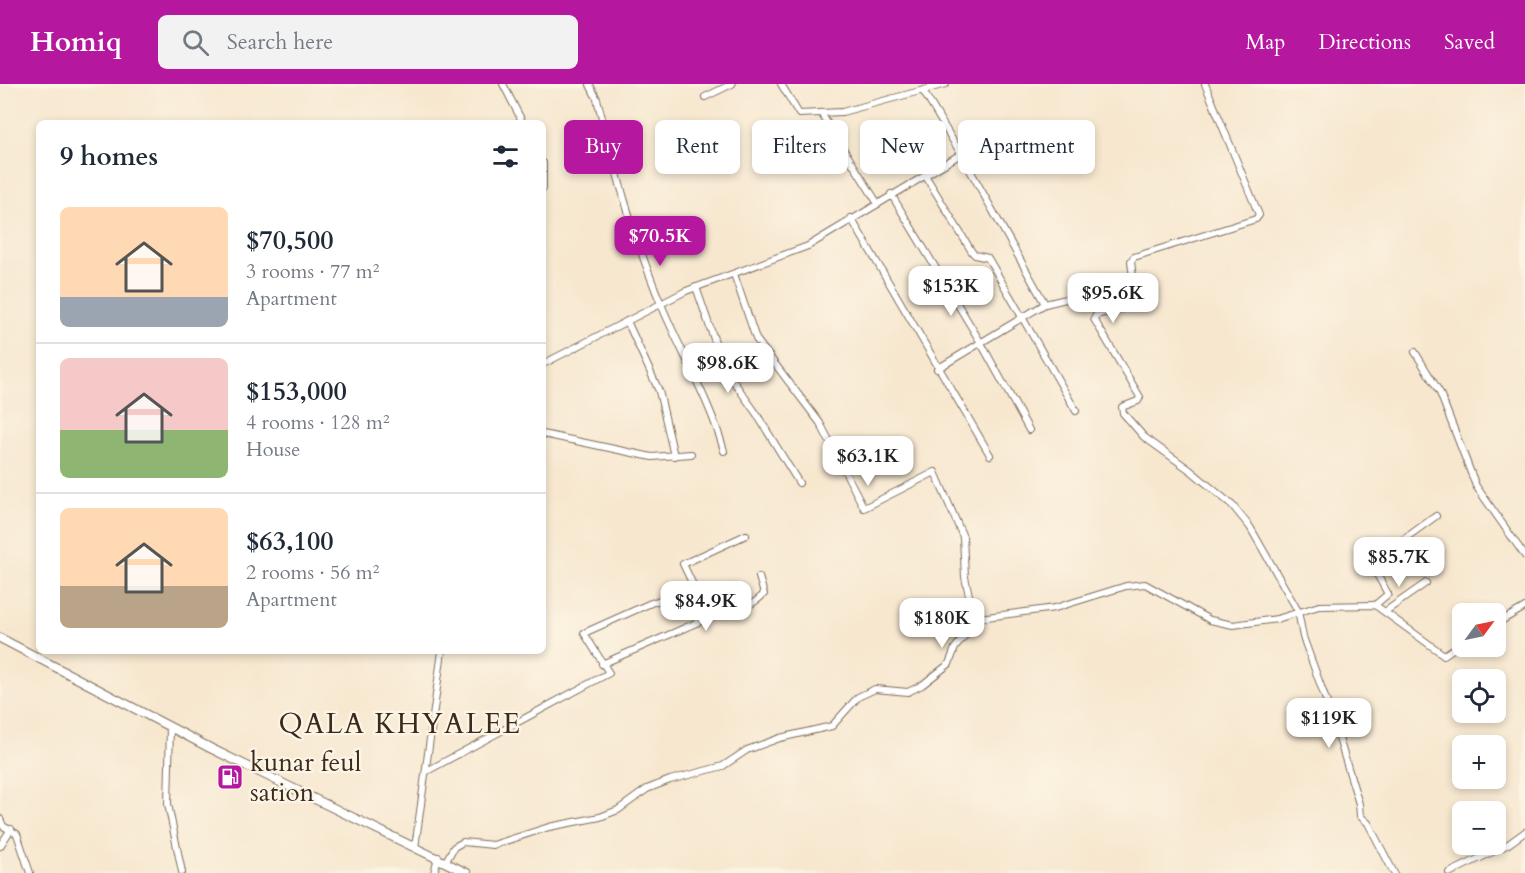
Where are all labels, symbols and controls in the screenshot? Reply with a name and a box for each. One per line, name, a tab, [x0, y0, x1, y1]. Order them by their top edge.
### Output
search box	[158, 15, 578, 69]
text: Homiq	[30, 23, 122, 61]
icon: search	[179, 26, 212, 59]
text: Search here	[227, 27, 333, 57]
text: Map	[1245, 28, 1285, 57]
text: Directions	[1318, 28, 1411, 57]
text: Saved	[1444, 28, 1495, 57]
chip: Buy	[564, 120, 643, 174]
chip: Rent	[655, 120, 740, 174]
chip: Filters	[752, 120, 848, 174]
chip: New	[860, 120, 946, 174]
chip: Apartment	[958, 120, 1095, 174]
text: 9 homes	[60, 139, 158, 174]
icon: filters	[489, 140, 522, 173]
pin: $70.5K	[611, 216, 709, 267]
text: $70.5K	[629, 222, 691, 249]
text: $70,500	[246, 223, 334, 258]
icon: home	[108, 231, 180, 303]
text: 3 rooms · 77 m²	[246, 258, 379, 285]
pin: $153K	[909, 266, 993, 317]
text: $153K	[922, 272, 980, 299]
pin: $95.6K	[1064, 273, 1162, 324]
text: $95.6K	[1082, 279, 1144, 306]
text: Apartment	[246, 285, 337, 312]
pin: $98.6K	[679, 343, 777, 394]
text: $98.6K	[697, 349, 759, 376]
text: $153,000	[246, 374, 347, 409]
icon: home	[108, 382, 180, 454]
text: 4 rooms · 128 m²	[246, 409, 390, 436]
text: House	[246, 436, 300, 463]
pin: $63.1K	[819, 436, 917, 487]
text: $63.1K	[837, 442, 899, 469]
text: $63,100	[246, 524, 334, 559]
icon: home	[108, 532, 180, 604]
pin: $85.7K	[1350, 537, 1448, 588]
text: $85.7K	[1368, 543, 1430, 570]
text: 2 rooms · 56 m²	[246, 559, 379, 586]
pin: $84.9K	[657, 581, 755, 632]
text: Apartment	[246, 586, 337, 613]
text: $84.9K	[675, 587, 737, 614]
pin: $180K	[900, 598, 984, 649]
north arrow	[1452, 603, 1506, 657]
map controls	[1452, 603, 1506, 855]
text: $180K	[913, 604, 971, 631]
button: locate	[1452, 669, 1506, 723]
pin: $119K	[1287, 698, 1371, 749]
text: $119K	[1300, 704, 1358, 731]
district label: QALA KHYALEE	[279, 705, 522, 743]
button: +	[1452, 735, 1506, 789]
place label: kunar feul sation	[250, 745, 362, 810]
fuel station icon: kunar feul sation	[215, 762, 245, 792]
button: −	[1452, 801, 1506, 855]

